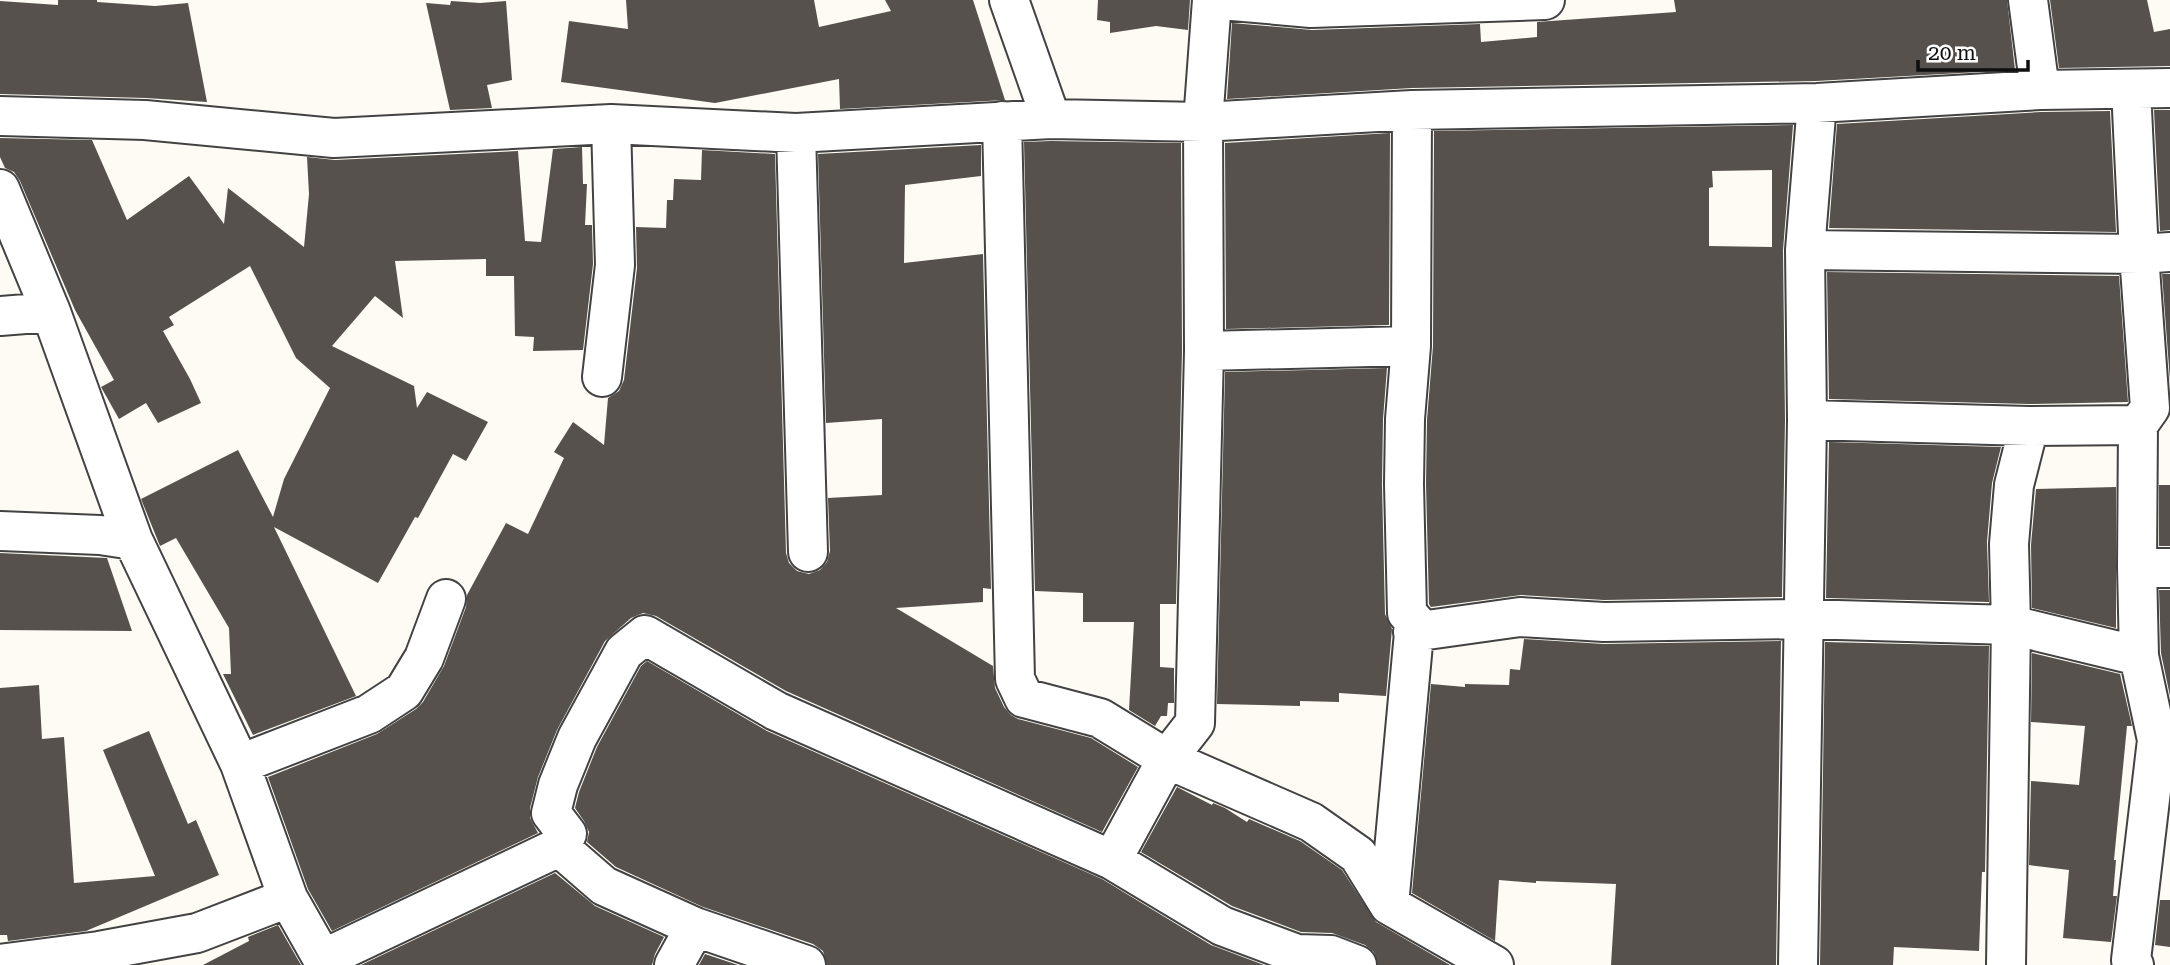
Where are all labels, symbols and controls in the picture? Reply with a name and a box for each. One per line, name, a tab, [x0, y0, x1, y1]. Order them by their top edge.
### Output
scale bar	[1918, 28, 2028, 72]
text: 20 m	[1928, 41, 1976, 65]

